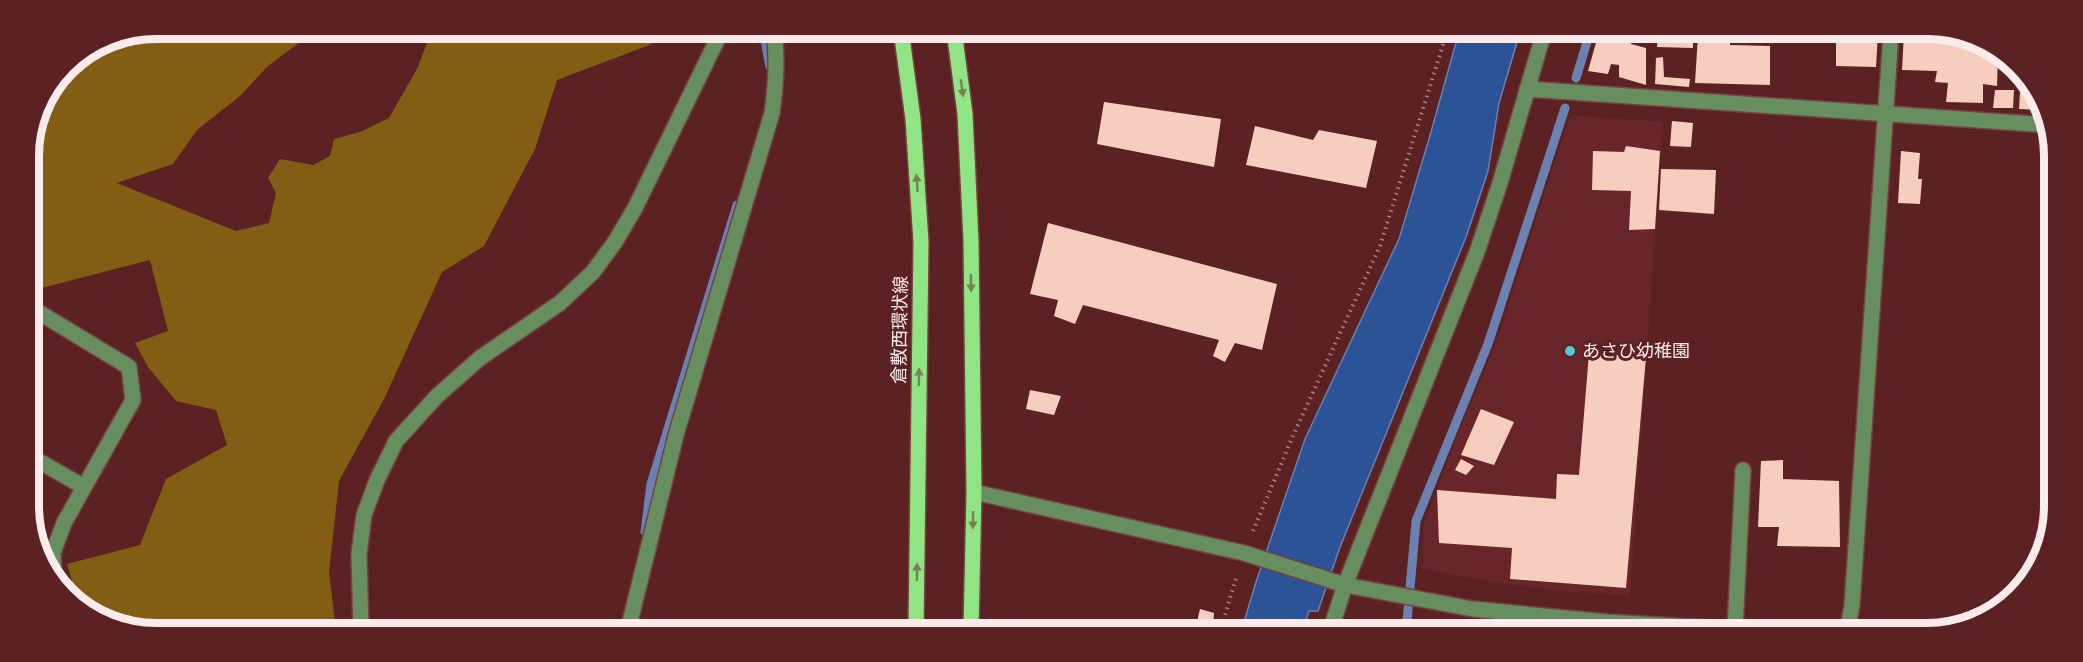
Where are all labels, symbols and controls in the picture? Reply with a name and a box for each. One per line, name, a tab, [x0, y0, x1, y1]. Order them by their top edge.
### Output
one-way arrow	[957, 79, 967, 98]
one-way arrow	[912, 173, 922, 192]
one-way arrow	[966, 274, 976, 293]
street label: 倉敷西環状線	[885, 276, 914, 384]
place label: あさひ幼稚園	[1582, 337, 1690, 364]
marker: あさひ幼稚園	[1563, 344, 1577, 358]
one-way arrow	[914, 368, 924, 387]
one-way arrow	[969, 511, 978, 530]
one-way arrow	[912, 563, 921, 582]

